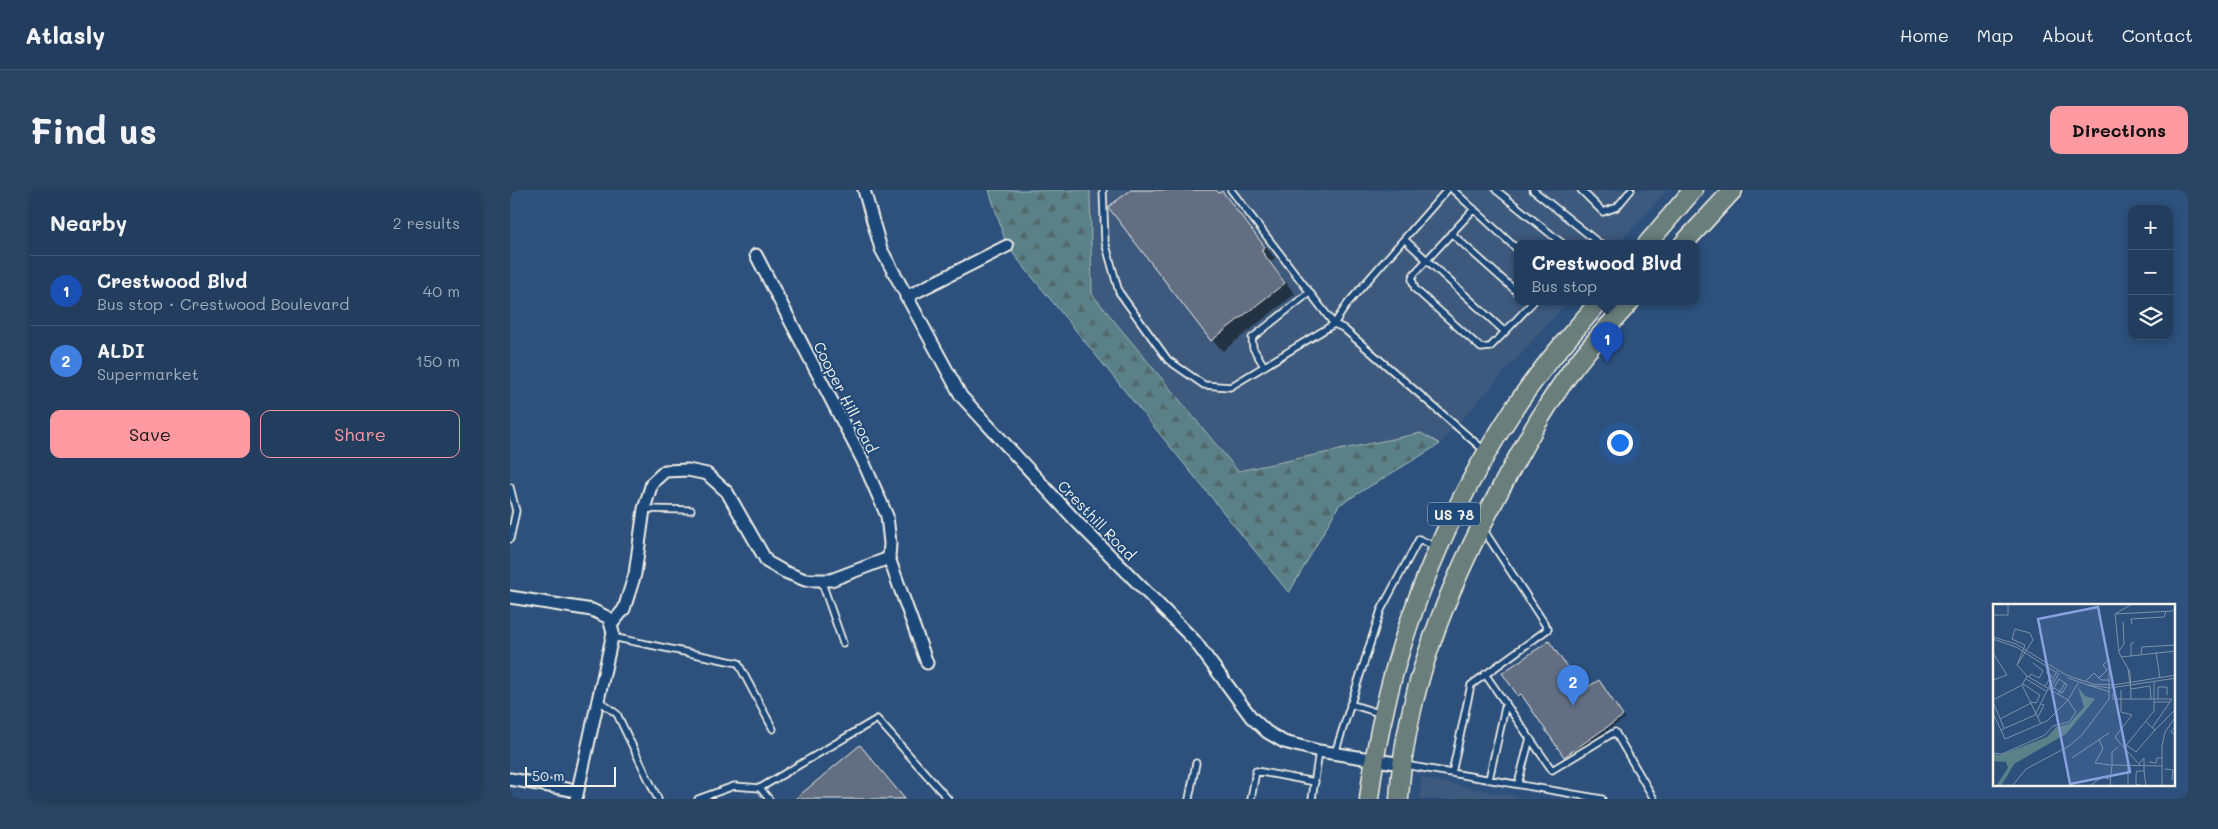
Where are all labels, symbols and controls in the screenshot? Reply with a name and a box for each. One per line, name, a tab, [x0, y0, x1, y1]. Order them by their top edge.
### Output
text: Atlasly	[25, 19, 105, 50]
text: Home	[1900, 23, 1949, 47]
text: Map	[1977, 23, 2013, 47]
text: About	[2041, 23, 2094, 47]
text: Contact	[2122, 23, 2193, 47]
button: Directions	[2050, 106, 2188, 154]
text: Find us	[30, 107, 157, 153]
map controls	[2128, 205, 2173, 340]
button: +	[2128, 205, 2173, 250]
text: Nearby	[50, 209, 127, 236]
text: 2 results	[393, 212, 460, 233]
popup	[1514, 240, 1699, 305]
text: Crestwood Blvd	[1531, 250, 1682, 275]
button: −	[2128, 250, 2173, 295]
text: Crestwood Blvd	[97, 268, 247, 293]
text: Bus stop	[1531, 275, 1597, 296]
text: 1	[62, 280, 70, 301]
text: 40 m	[423, 280, 460, 301]
text: Bus stop · Crestwood Boulevard	[97, 293, 350, 314]
button: layers	[2128, 295, 2173, 340]
pin: 1	[1591, 322, 1623, 363]
text: ALDI	[97, 338, 145, 363]
street label: Cooper Hill road	[809, 338, 883, 456]
text: 2	[62, 350, 70, 371]
text: 150 m	[416, 350, 460, 371]
text: Supermarket	[97, 363, 199, 384]
button: Save	[50, 410, 250, 458]
button: Share	[260, 410, 460, 458]
your location	[1607, 430, 1633, 456]
street label: Cresthill Road	[1054, 476, 1140, 564]
road number: US 78	[1428, 502, 1480, 526]
inset map	[1993, 604, 2176, 786]
pin: 2	[1557, 665, 1589, 706]
scale bar	[525, 764, 616, 787]
text: 50 m	[532, 766, 564, 785]

